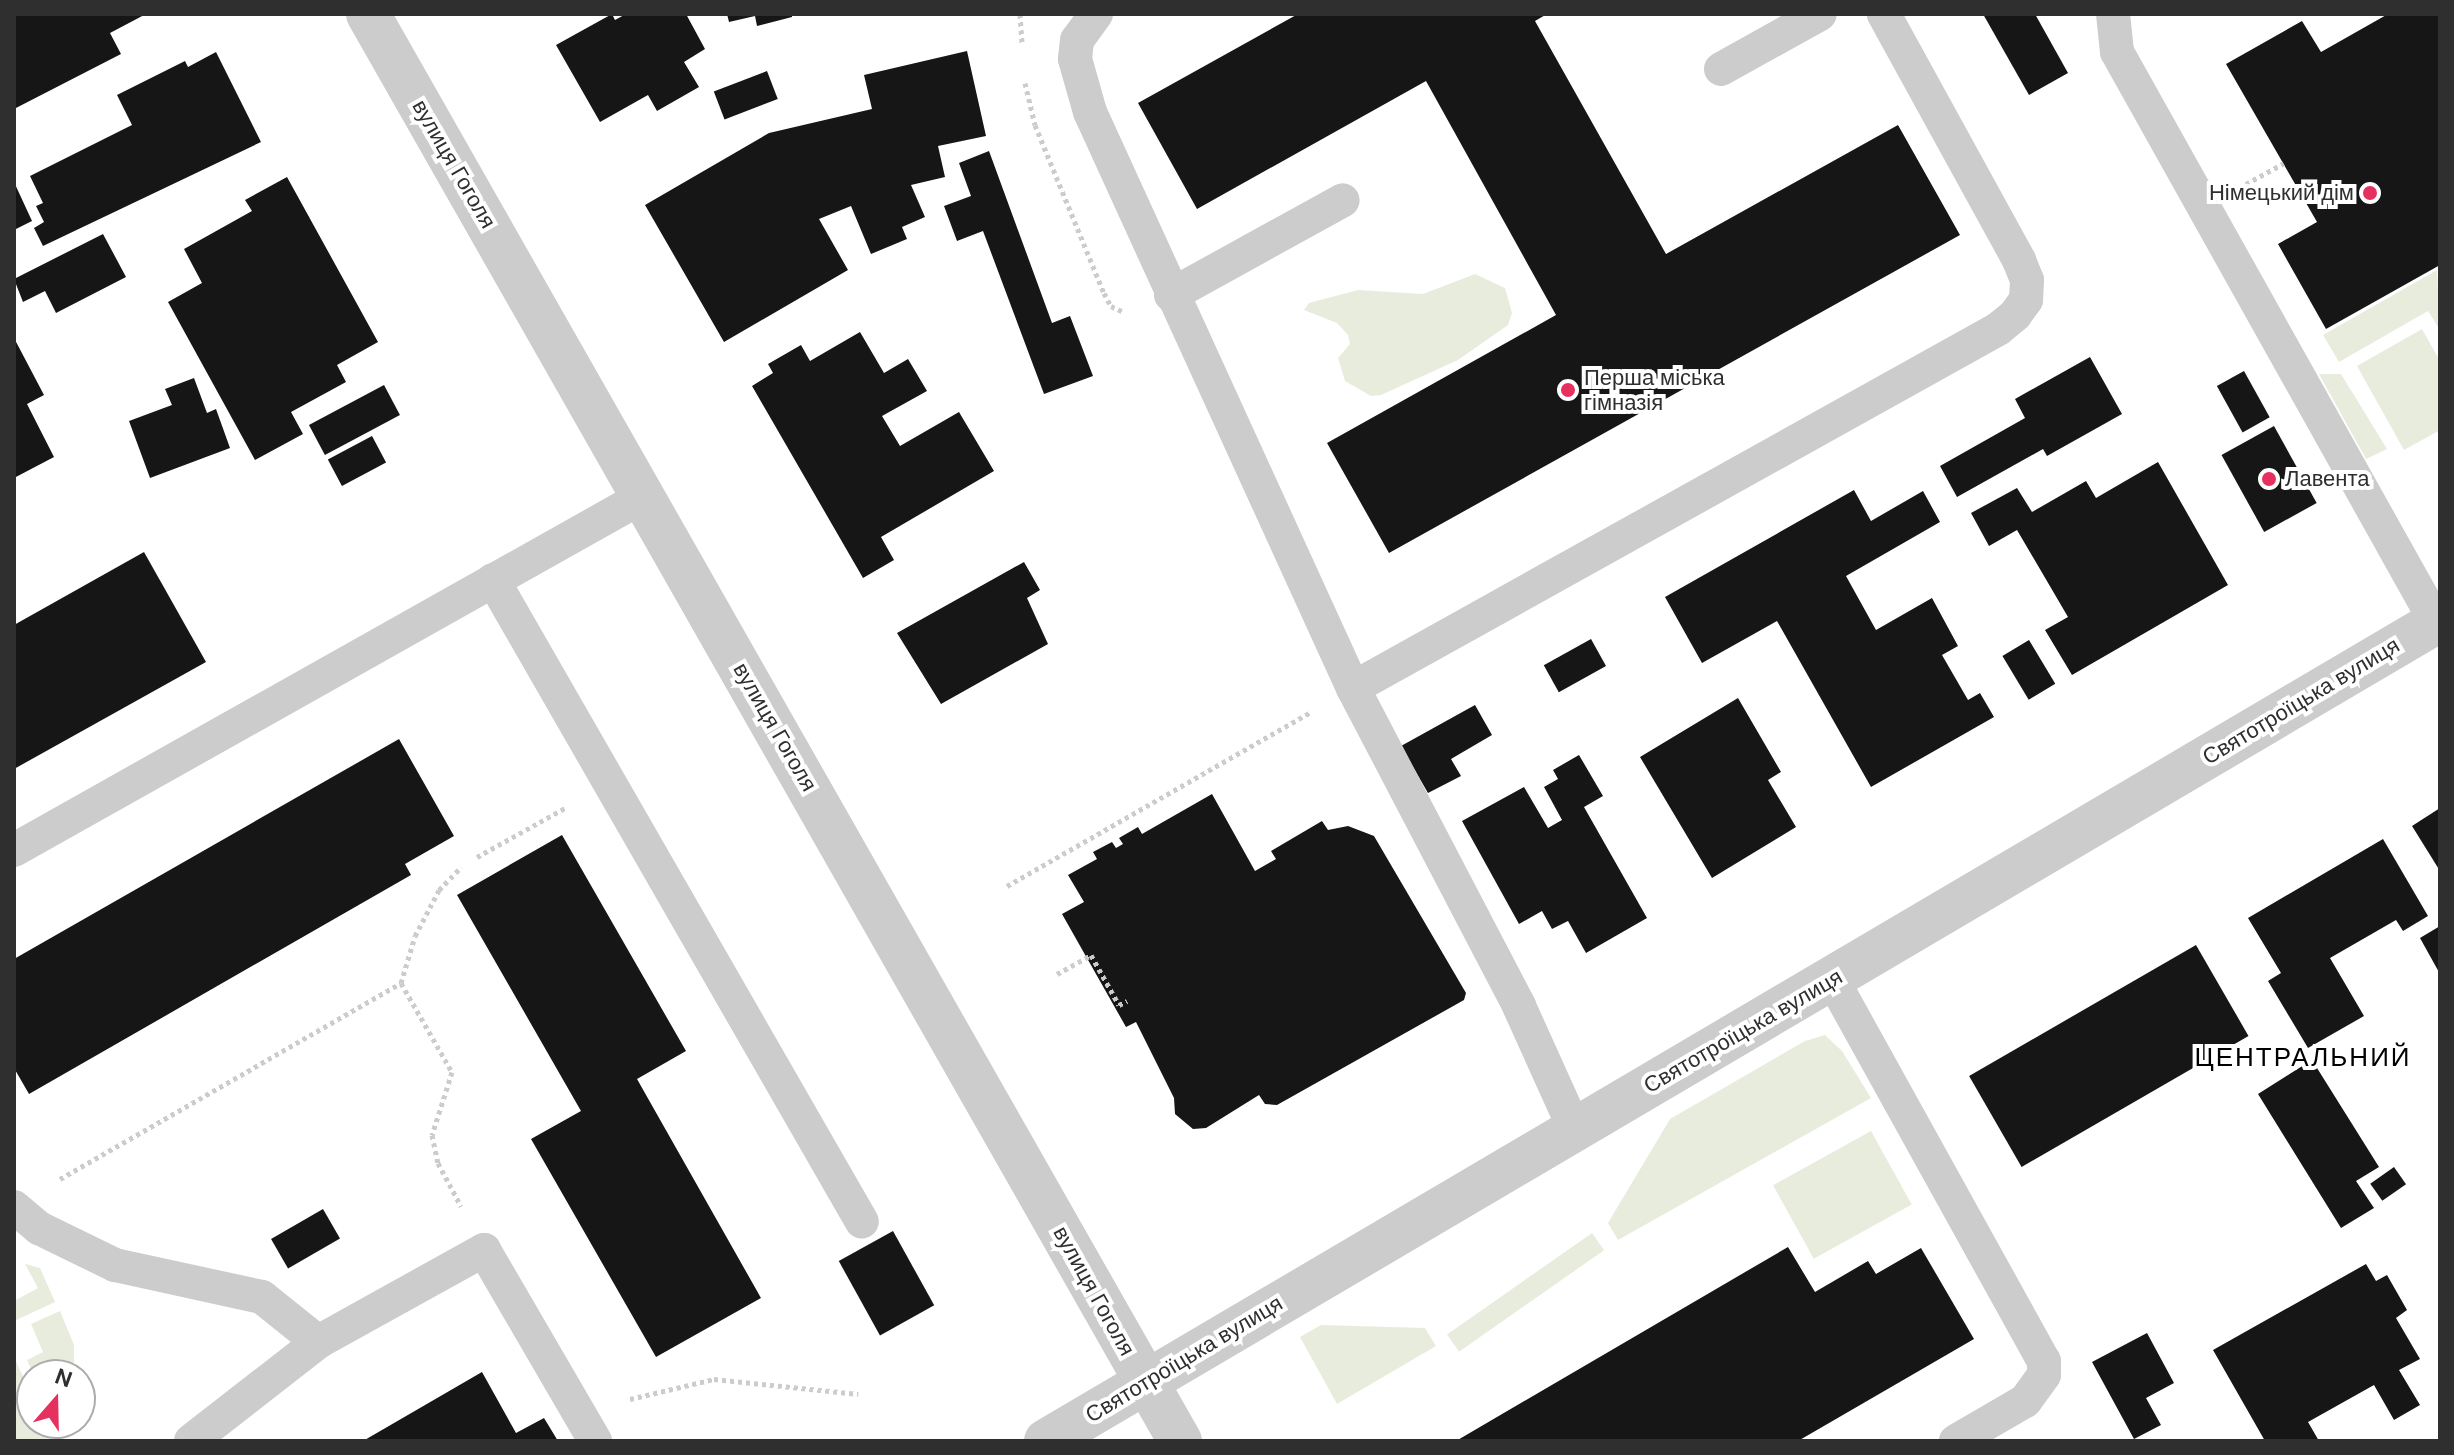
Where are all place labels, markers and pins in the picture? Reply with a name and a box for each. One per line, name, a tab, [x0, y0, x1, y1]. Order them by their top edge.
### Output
place label: Німецький дім	[2209, 180, 2354, 206]
marker: Німецький дім	[2361, 184, 2379, 202]
place label: Перша міська гімназія	[1584, 364, 1725, 416]
marker: Перша міська гімназія	[1559, 381, 1577, 399]
place label: Лавента	[2285, 466, 2370, 492]
marker: Лавента	[2260, 470, 2278, 488]

